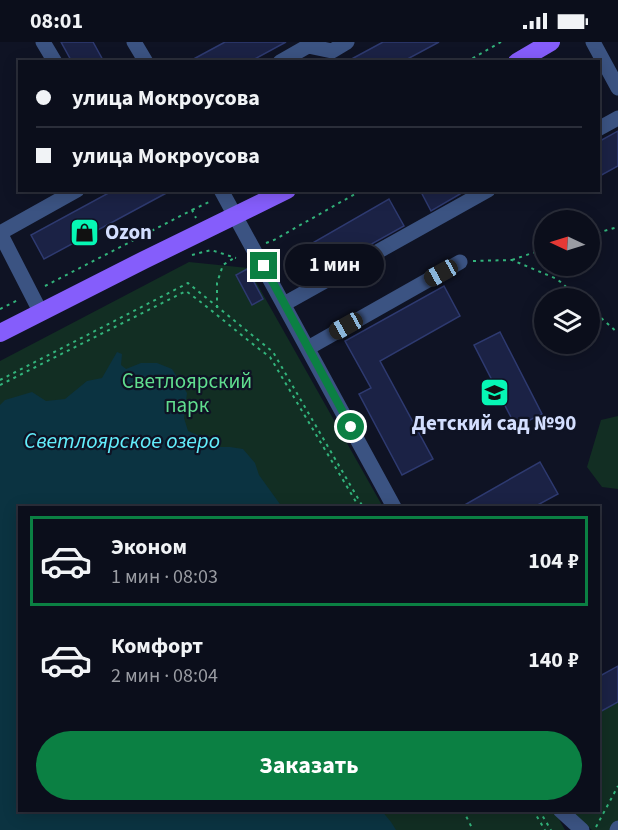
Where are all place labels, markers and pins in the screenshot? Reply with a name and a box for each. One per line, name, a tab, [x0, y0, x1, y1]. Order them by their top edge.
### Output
shop icon: Ozon	[68, 216, 100, 248]
place label: Ozon	[105, 217, 152, 247]
school or university icon: Детский сад №90	[478, 376, 510, 408]
place label: Детский сад №90	[412, 408, 576, 438]

